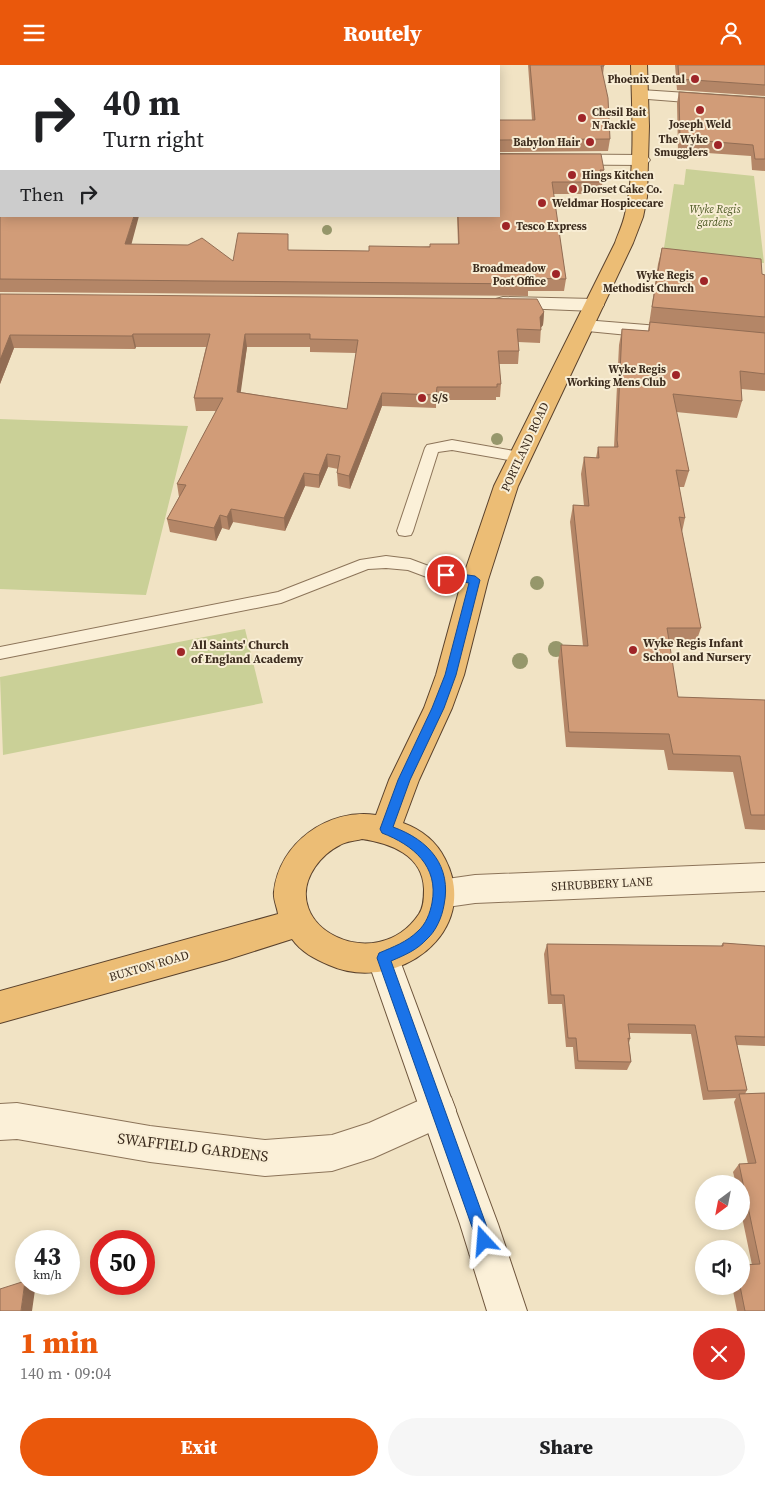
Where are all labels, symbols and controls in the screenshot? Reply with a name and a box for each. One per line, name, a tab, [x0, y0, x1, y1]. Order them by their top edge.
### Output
text: Routely	[343, 18, 422, 48]
icon: menu	[20, 19, 48, 47]
icon: person	[717, 19, 745, 47]
place label: Phoenix Dental	[607, 72, 685, 87]
marker: Phoenix Dental	[689, 73, 701, 85]
text: 40 m	[103, 79, 180, 127]
icon: right	[20, 85, 85, 150]
marker: Joseph Weld	[694, 104, 706, 116]
place label: Chesil Bait N Tackle	[592, 105, 647, 133]
marker: Chesil Bait N Tackle	[576, 112, 588, 124]
place label: Joseph Weld	[668, 117, 731, 132]
text: Turn right	[103, 124, 204, 154]
place label: The Wyke Smugglers	[654, 132, 708, 160]
place label: Babylon Hair	[513, 135, 581, 150]
marker: Babylon Hair	[584, 136, 596, 148]
marker: The Wyke Smugglers	[712, 139, 724, 151]
place label: Hings Kitchen	[582, 168, 654, 183]
marker: Hings Kitchen	[566, 169, 578, 181]
icon: right	[74, 180, 102, 208]
text: Then	[20, 181, 64, 207]
place label: Dorset Cake Co.	[583, 182, 662, 197]
marker: Dorset Cake Co.	[567, 183, 579, 195]
place label: Weldmar Hospicecare	[552, 196, 664, 211]
marker: Weldmar Hospicecare	[536, 197, 548, 209]
park label: Wyke Regis gardens	[690, 202, 740, 230]
place label: Tesco Express	[516, 219, 587, 234]
marker: Tesco Express	[500, 220, 512, 232]
place label: Broadmeadow Post Office	[473, 261, 546, 289]
marker: Broadmeadow Post Office	[550, 268, 562, 280]
place label: Wyke Regis Methodist Church	[603, 268, 694, 296]
marker: Wyke Regis Methodist Church	[698, 275, 710, 287]
place label: Wyke Regis Working Mens Club	[567, 362, 666, 390]
marker: Wyke Regis Working Mens Club	[670, 369, 682, 381]
place label: S/S	[432, 391, 448, 406]
marker: S/S	[416, 392, 428, 404]
street label: PORTLAND ROAD	[497, 400, 553, 494]
pin	[425, 554, 467, 596]
icon: arrive	[432, 561, 460, 589]
place label: Wyke Regis Infant School and Nursery	[643, 635, 752, 665]
place label: All Saints' Church of England Academy	[191, 637, 304, 667]
marker: Wyke Regis Infant School and Nursery	[627, 644, 639, 656]
marker: All Saints' Church of England Academy	[175, 646, 187, 658]
street label: SHRUBBERY LANE	[551, 873, 653, 895]
street label: BUXTON ROAD	[107, 947, 191, 985]
street label: SWAFFIELD GARDENS	[116, 1127, 270, 1167]
north arrow	[695, 1175, 750, 1230]
map controls	[695, 1175, 750, 1295]
position arrow	[457, 1214, 509, 1266]
speed limit sign: 50	[90, 1230, 155, 1295]
text: 43	[34, 1239, 61, 1273]
button: sound	[695, 1240, 750, 1295]
text: km/h	[33, 1267, 62, 1283]
text: 1 min	[20, 1322, 98, 1363]
button: close	[693, 1328, 745, 1380]
text: 140 m · 09:04	[20, 1362, 111, 1384]
button: Exit	[20, 1418, 378, 1476]
button: Share	[388, 1418, 745, 1476]

